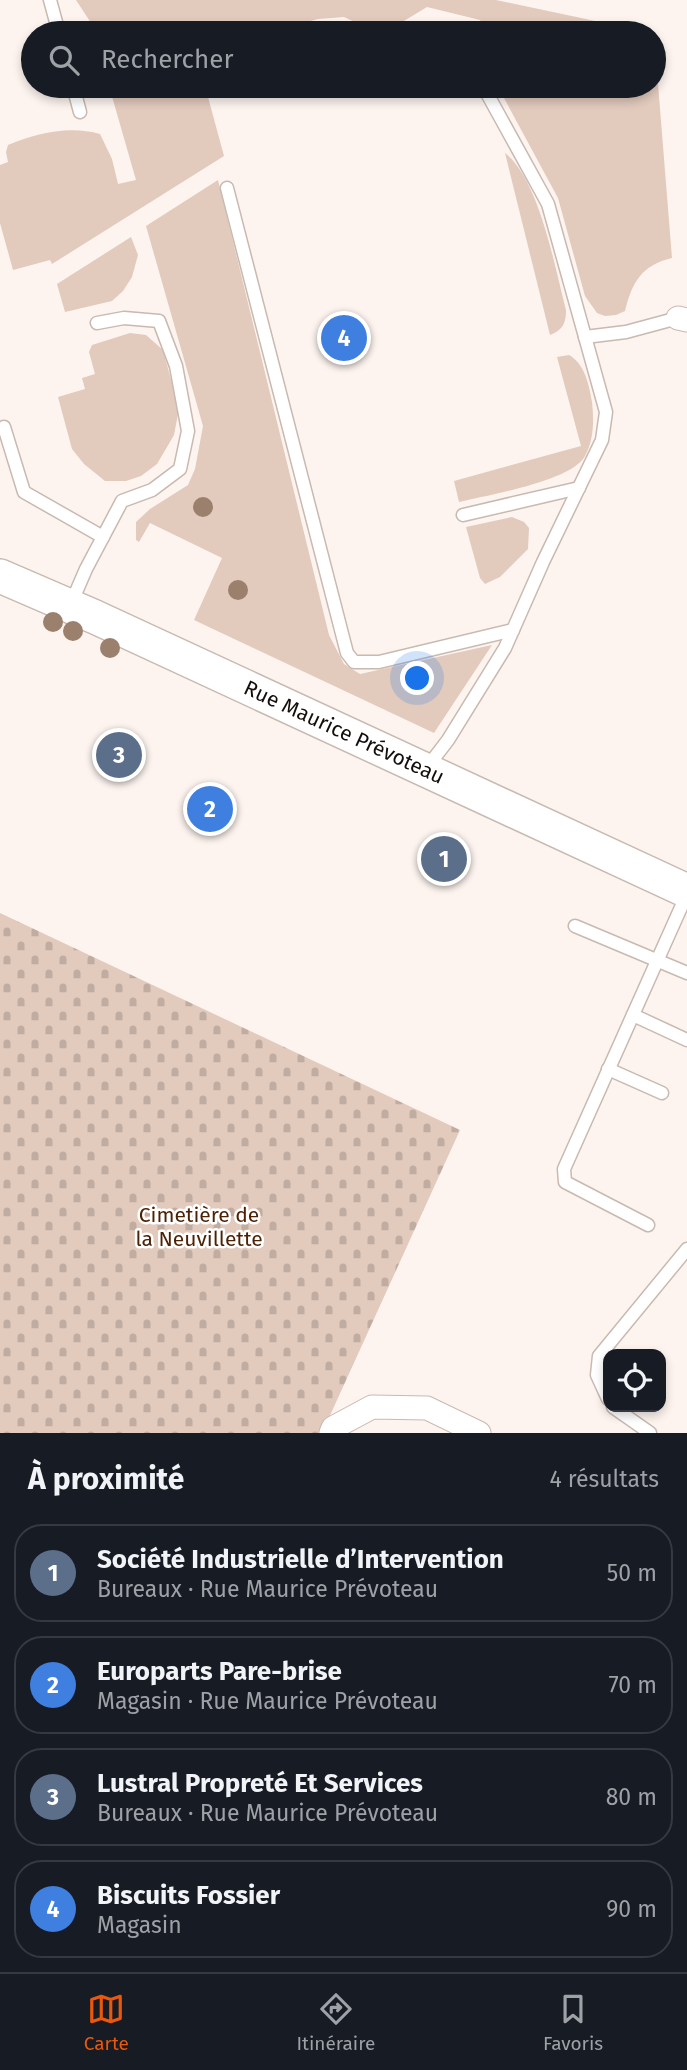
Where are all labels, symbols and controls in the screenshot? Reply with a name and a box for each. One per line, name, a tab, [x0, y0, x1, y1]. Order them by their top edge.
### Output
search box	[21, 21, 666, 98]
icon: search	[45, 41, 83, 79]
text: Rechercher	[101, 44, 233, 75]
pin: 4	[321, 312, 367, 364]
your location	[400, 661, 434, 695]
street label: Rue Maurice Prévoteau	[240, 675, 449, 790]
pin: 3	[96, 729, 142, 781]
pin: 2	[187, 783, 233, 835]
pin: 1	[421, 833, 467, 885]
park label: Cimetière de la Neuvillette	[135, 1202, 263, 1252]
map controls	[603, 1349, 666, 1412]
button: locate	[603, 1349, 666, 1412]
text: À proximité	[28, 1461, 184, 1497]
text: 4 résultats	[549, 1465, 659, 1493]
text: Société Industrielle d’Intervention	[97, 1544, 504, 1575]
text: 1	[48, 1559, 58, 1587]
text: 50 m	[607, 1559, 657, 1587]
text: Bureaux · Rue Maurice Prévoteau	[97, 1575, 438, 1603]
text: Europarts Pare-brise	[97, 1656, 342, 1687]
text: 2	[47, 1671, 59, 1699]
text: 70 m	[608, 1671, 657, 1699]
text: Magasin · Rue Maurice Prévoteau	[97, 1687, 438, 1715]
text: Lustral Propreté Et Services	[97, 1768, 423, 1799]
text: 3	[47, 1783, 59, 1811]
text: 80 m	[606, 1783, 657, 1811]
text: Bureaux · Rue Maurice Prévoteau	[97, 1799, 438, 1827]
text: Biscuits Fossier	[97, 1880, 280, 1911]
text: 4	[47, 1895, 60, 1923]
text: 90 m	[606, 1895, 657, 1923]
text: Magasin	[97, 1911, 182, 1939]
tab: Carte	[84, 1990, 129, 2055]
tab: Itinéraire	[297, 1990, 375, 2055]
tab: Favoris	[543, 1990, 603, 2055]

